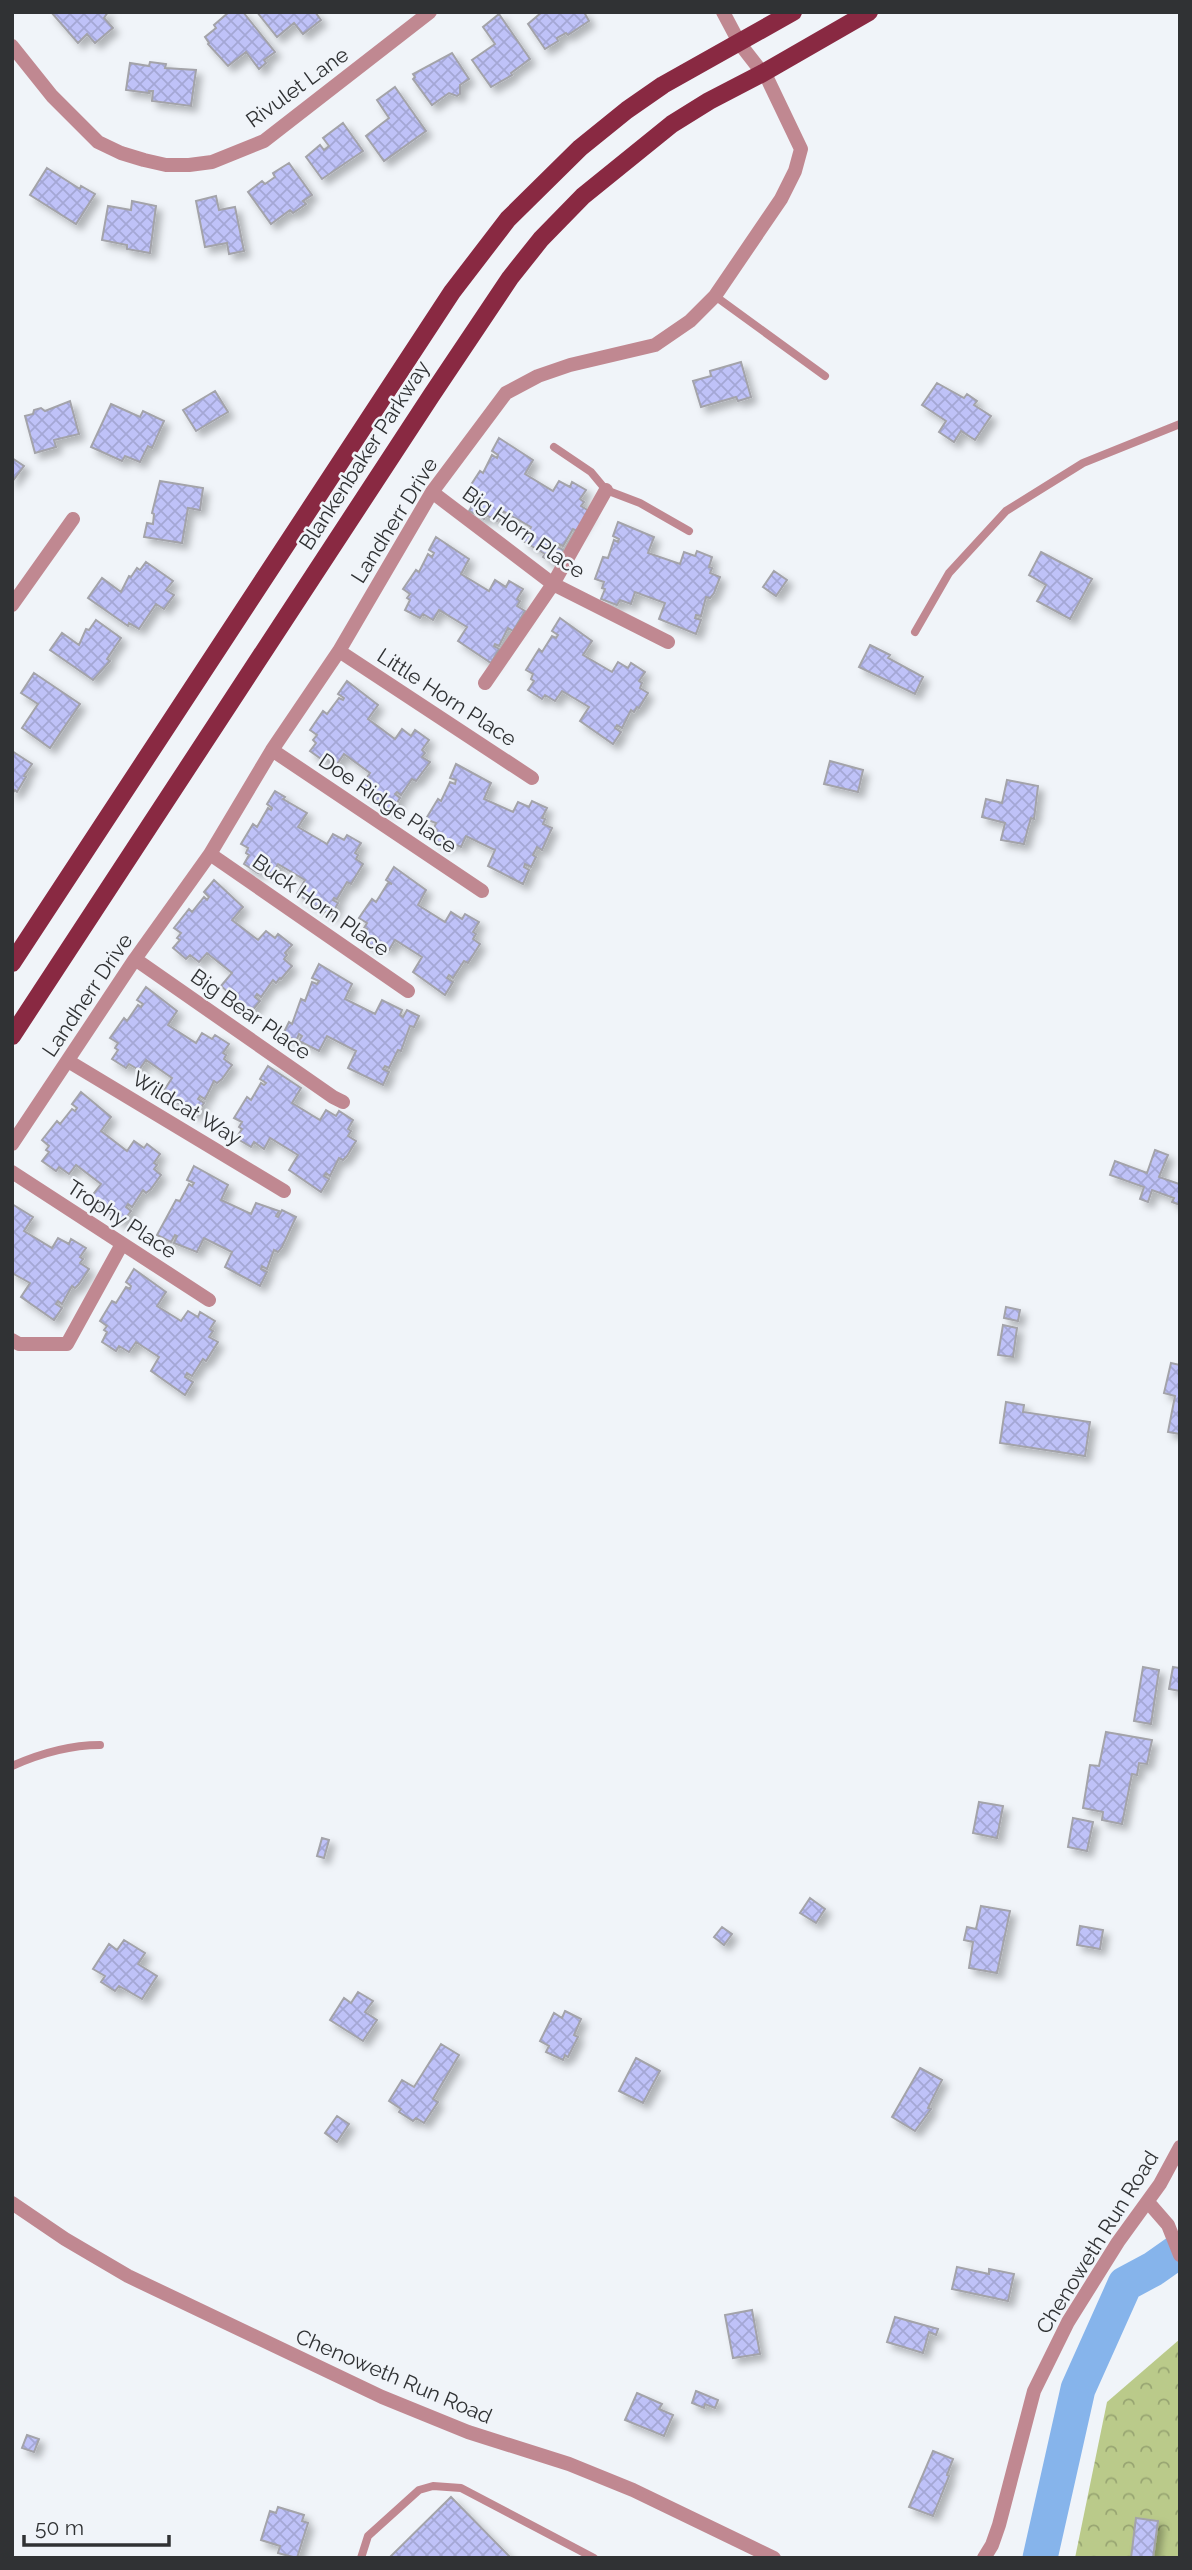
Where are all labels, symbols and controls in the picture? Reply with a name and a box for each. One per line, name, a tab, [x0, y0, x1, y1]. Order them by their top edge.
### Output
street label: Rivulet Lane	[241, 41, 353, 133]
street label: Blankenbaker Parkway	[294, 356, 434, 554]
street label: Landherr Drive	[345, 453, 443, 587]
street label: Big Horn Place	[458, 481, 590, 583]
street label: Little Horn Place	[373, 643, 521, 751]
street label: Doe Ridge Place	[314, 748, 462, 858]
street label: Buck Horn Place	[248, 849, 394, 961]
street label: Landherr Drive	[37, 929, 137, 1061]
street label: Big Bear Place	[186, 963, 316, 1065]
street label: Wildcat Way	[128, 1066, 246, 1150]
street label: Trophy Place	[63, 1174, 181, 1264]
street label: Chenoweth Run Road	[1031, 2146, 1163, 2338]
street label: Chenoweth Run Road	[292, 2323, 496, 2429]
scale bar	[24, 2504, 170, 2548]
text: 50 m	[35, 2515, 84, 2540]

